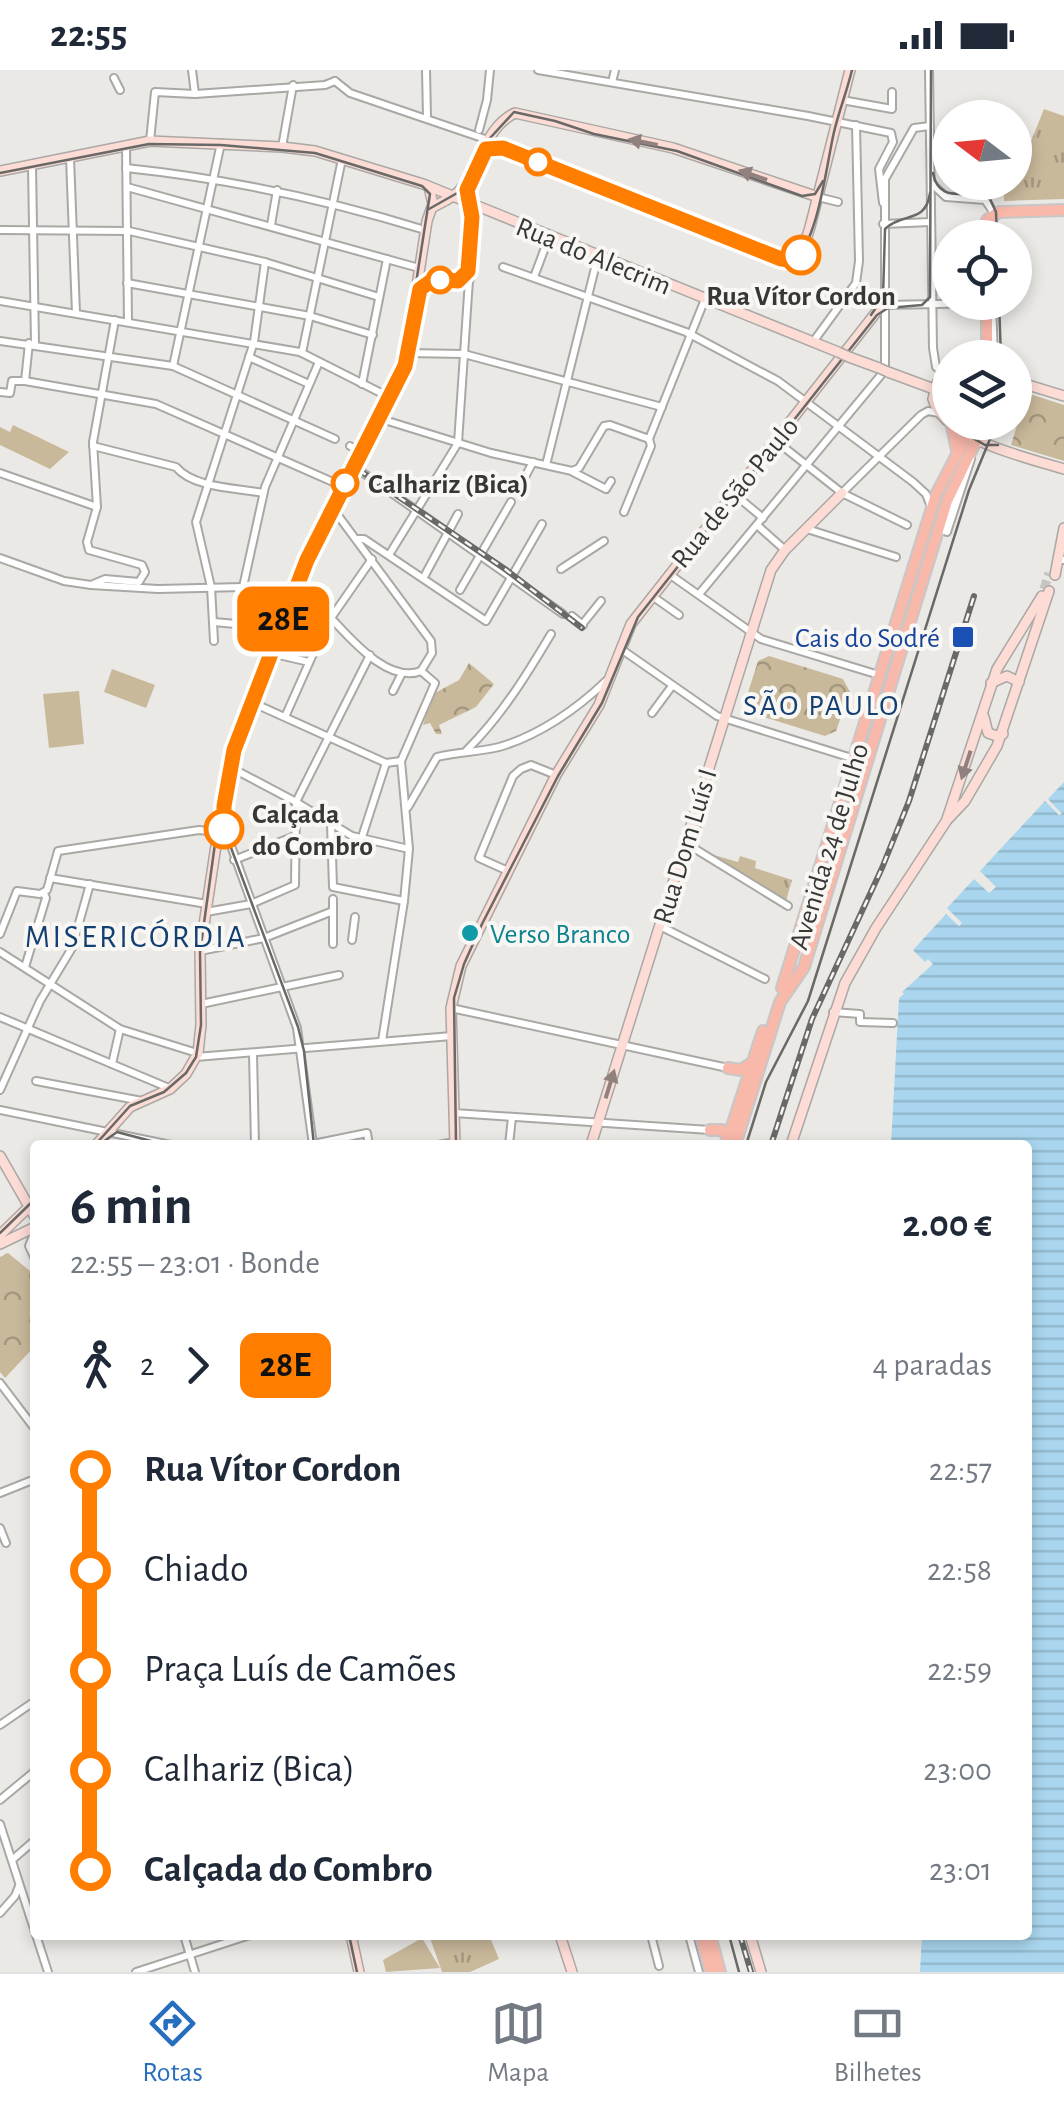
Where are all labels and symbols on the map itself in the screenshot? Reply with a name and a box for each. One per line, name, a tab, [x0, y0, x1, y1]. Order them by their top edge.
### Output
north arrow	[932, 100, 1032, 200]
one-way arrow	[627, 133, 658, 149]
unlabelled marker	[525, 149, 551, 175]
one-way arrow	[738, 166, 768, 181]
street label: Rua do Alecrim	[512, 213, 675, 301]
marker: Rua Vítor Cordon	[782, 236, 820, 274]
unlabelled marker	[427, 267, 453, 293]
place label: Rua Vítor Cordon	[706, 283, 896, 311]
street label: Rua de São Paulo	[667, 413, 804, 574]
marker: Calhariz (Bica)	[332, 470, 358, 496]
place label: Calhariz (Bica)	[368, 471, 529, 499]
line badge: 28E	[226, 586, 340, 652]
marker: Cais do Sodré	[950, 624, 976, 650]
place label: Cais do Sodré	[795, 625, 940, 653]
district label: SÃO PAULO	[743, 689, 901, 721]
street label: Avenida 24 de Julho	[785, 740, 875, 953]
one-way arrow	[957, 750, 972, 780]
street label: Rua Dom Luís I	[649, 766, 723, 927]
place label: Calçada do Combro	[252, 801, 373, 861]
marker: Calçada do Combro	[205, 810, 243, 848]
district label: MISERICÓRDIA	[25, 919, 247, 953]
place label: Verso Branco	[490, 921, 630, 949]
marker: Verso Branco	[459, 922, 481, 944]
one-way arrow	[604, 1069, 619, 1099]

